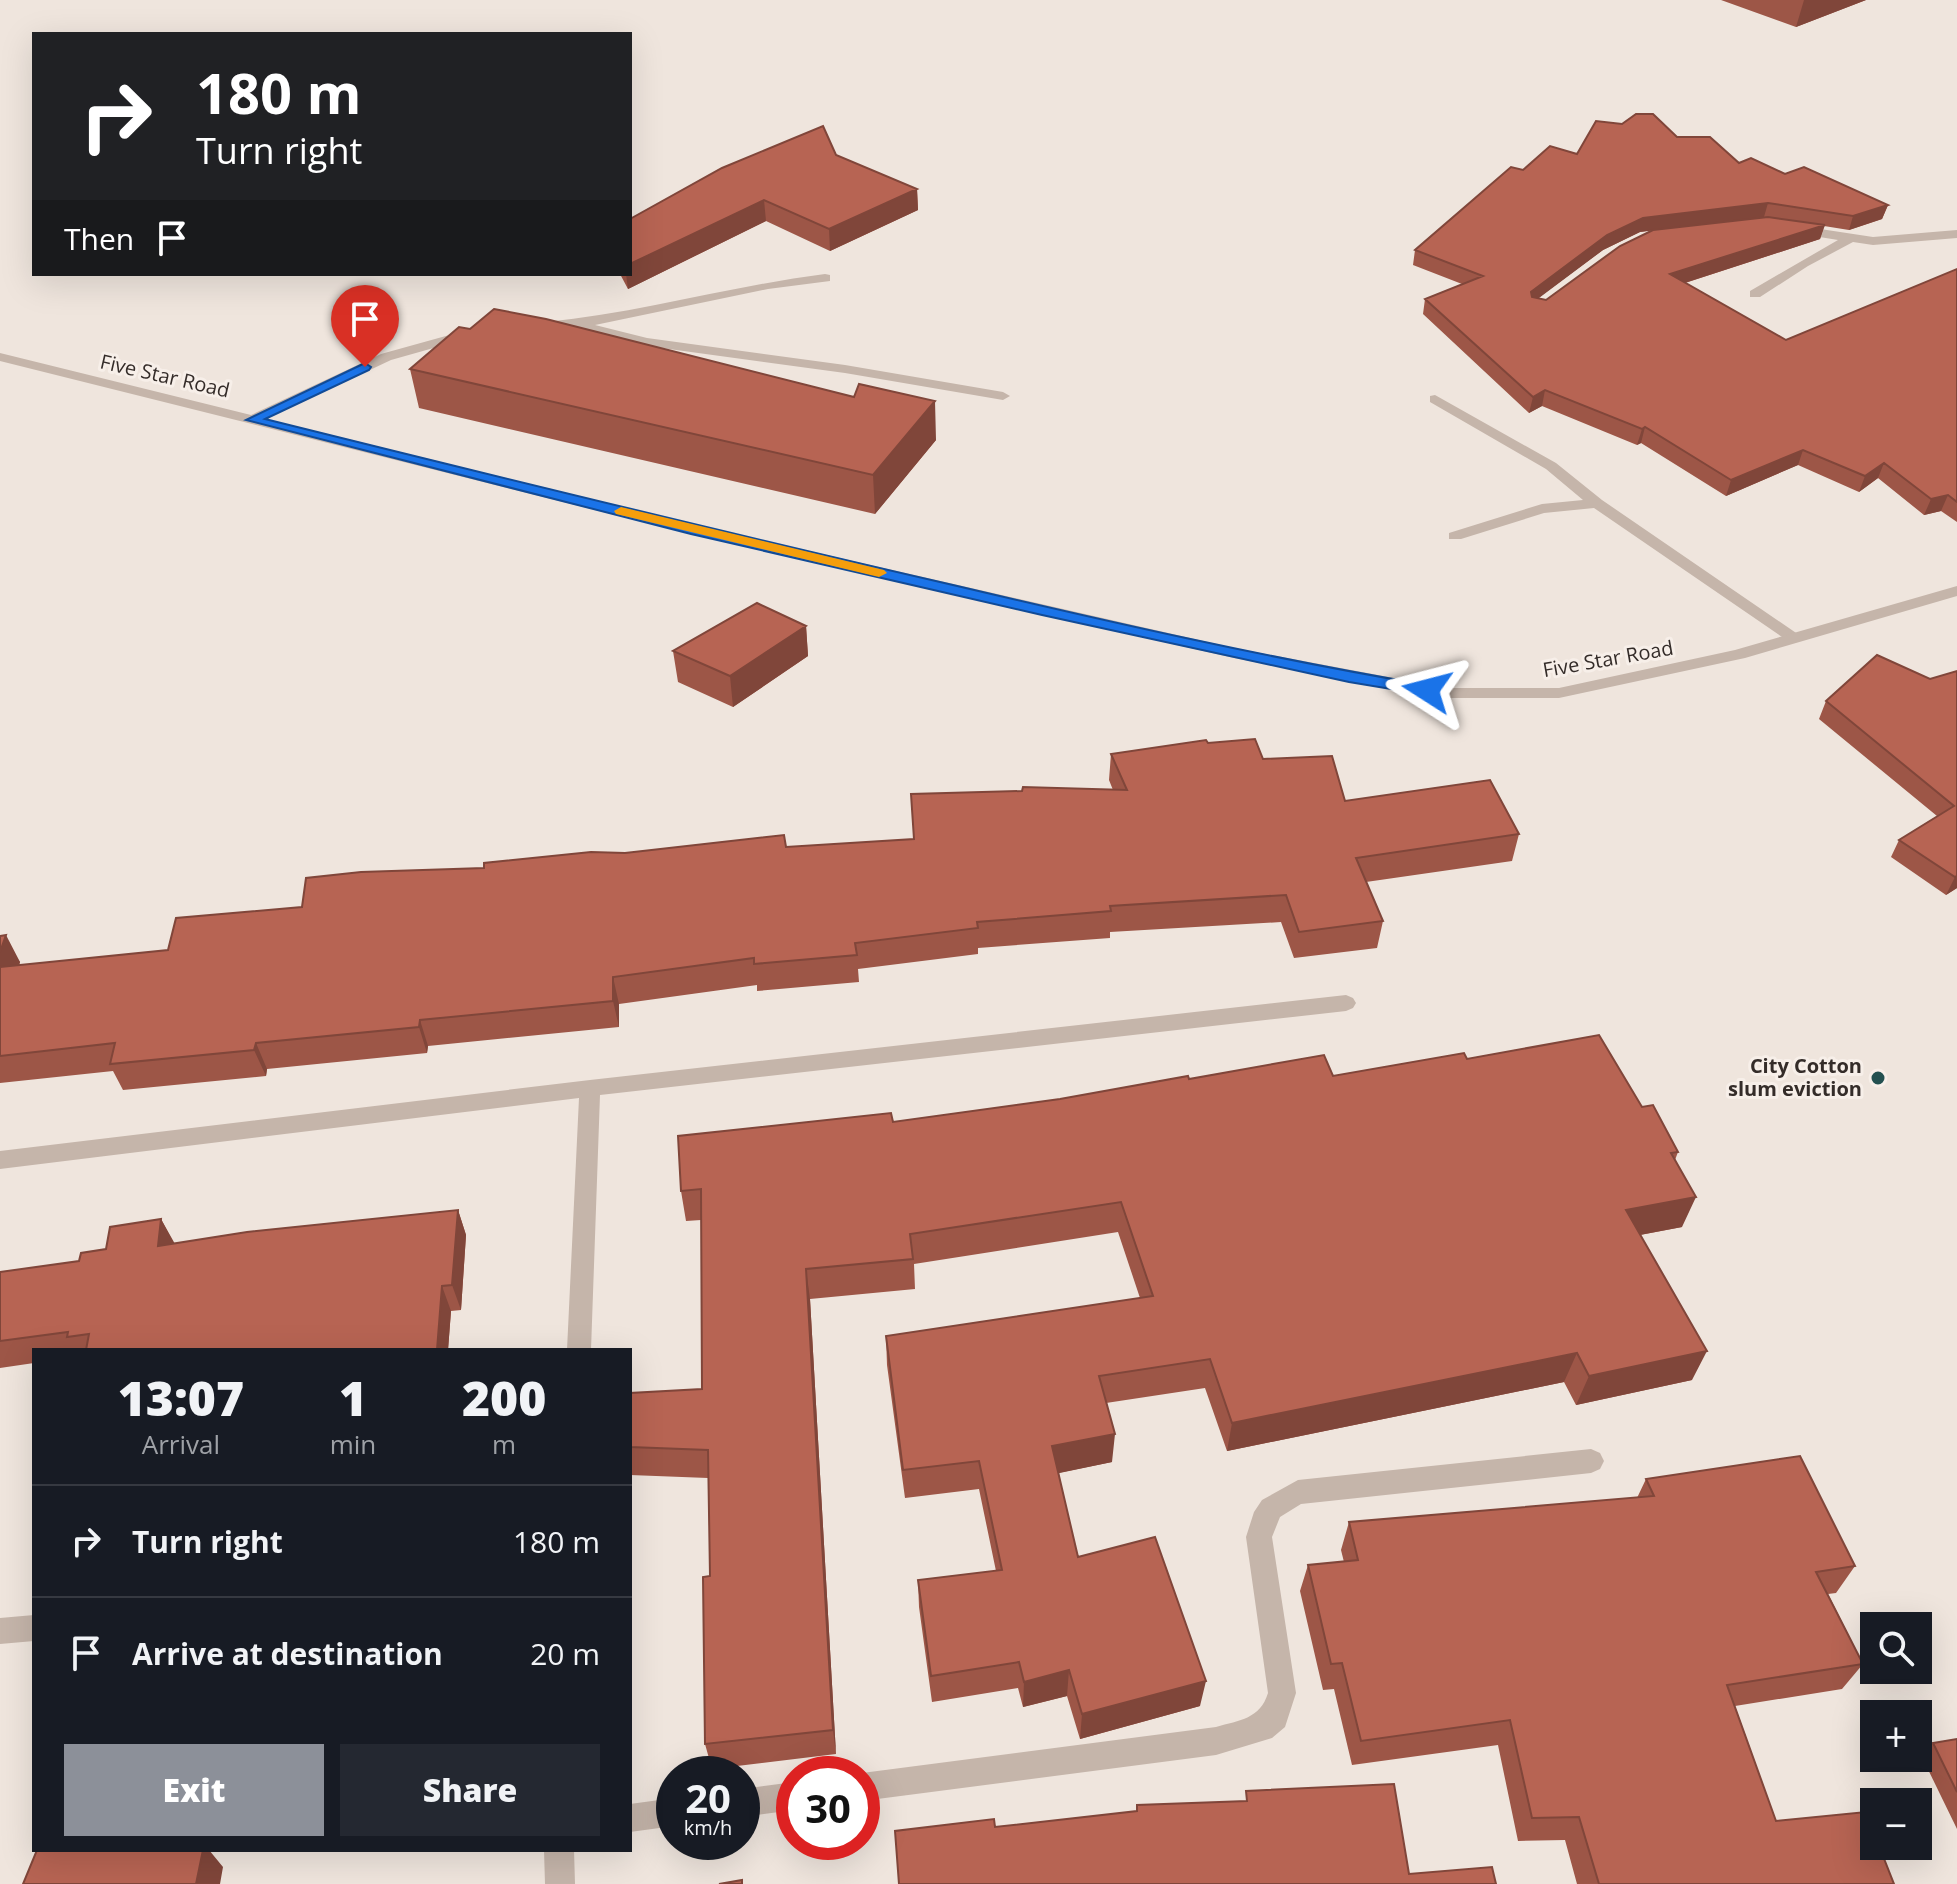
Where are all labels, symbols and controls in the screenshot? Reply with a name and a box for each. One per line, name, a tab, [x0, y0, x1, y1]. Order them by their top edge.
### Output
text: 180 m	[196, 54, 362, 130]
icon: right	[64, 64, 168, 168]
text: Turn right	[196, 126, 362, 175]
icon: arrive	[150, 216, 194, 260]
text: Then	[64, 218, 134, 259]
pin	[331, 285, 399, 367]
icon: arrive	[343, 297, 387, 341]
street label: Five Star Road	[98, 348, 233, 404]
street label: Five Star Road	[1541, 634, 1675, 683]
position arrow	[1385, 648, 1469, 732]
place label: City Cotton slum eviction	[1728, 1052, 1862, 1102]
marker: City Cotton slum eviction	[1869, 1069, 1887, 1087]
text: 13:07	[118, 1365, 244, 1430]
text: 1	[339, 1365, 367, 1430]
text: 200	[462, 1365, 546, 1430]
text: Arrival	[142, 1426, 220, 1462]
text: min	[330, 1426, 376, 1462]
text: m	[492, 1426, 516, 1462]
icon: right	[64, 1519, 108, 1563]
text: Turn right	[132, 1521, 283, 1562]
text: 180 m	[513, 1521, 600, 1562]
map controls	[1860, 1612, 1932, 1860]
button: search	[1860, 1612, 1932, 1684]
icon: arrive	[64, 1631, 108, 1675]
text: Arrive at destination	[132, 1633, 443, 1674]
text: 20 m	[530, 1633, 600, 1674]
button: +	[1860, 1700, 1932, 1772]
button: Exit	[64, 1744, 324, 1836]
button: Share	[340, 1744, 600, 1836]
speed limit sign: 30	[776, 1756, 880, 1860]
text: 20	[685, 1770, 731, 1825]
button: −	[1860, 1788, 1932, 1860]
text: km/h	[684, 1814, 732, 1841]

